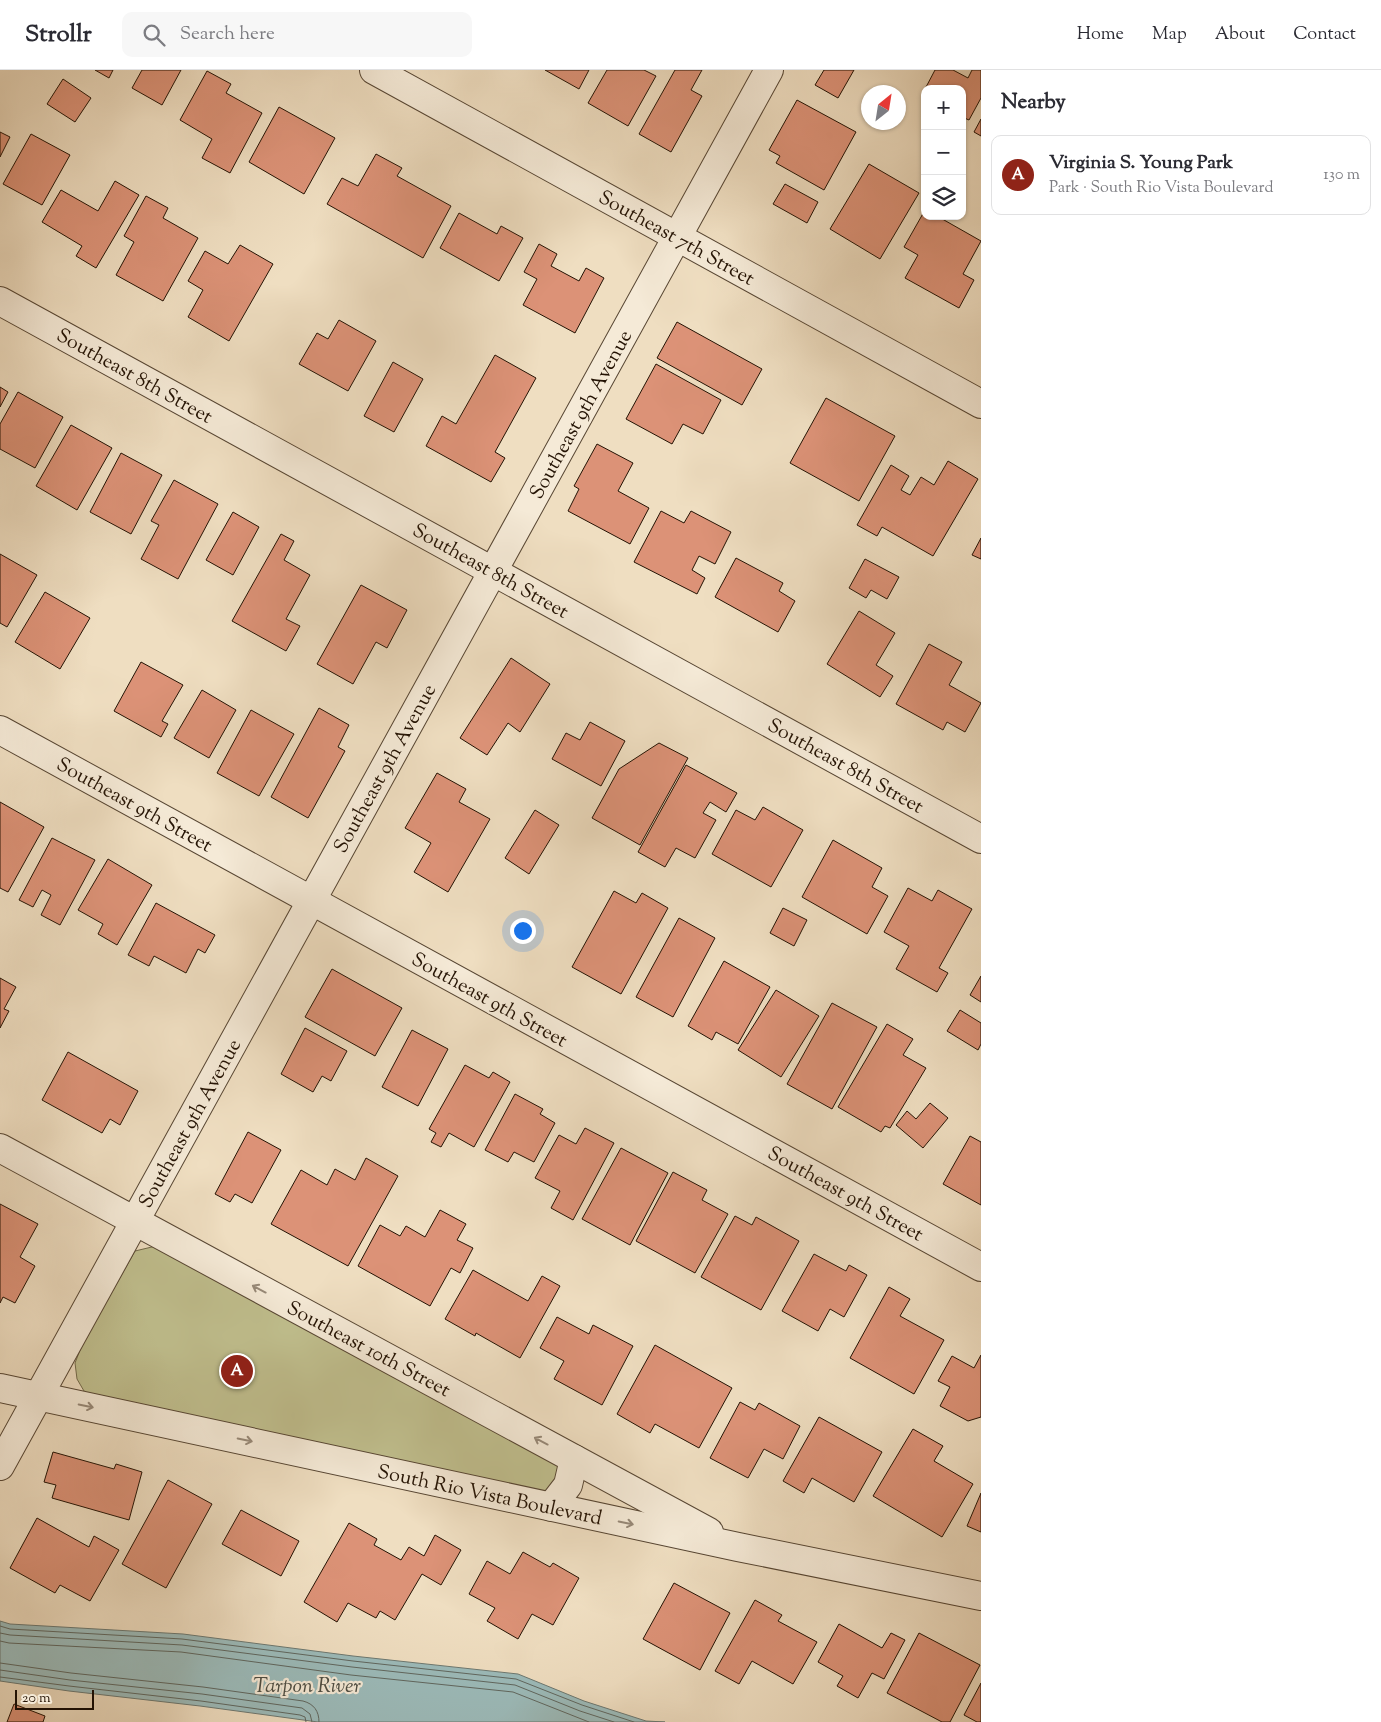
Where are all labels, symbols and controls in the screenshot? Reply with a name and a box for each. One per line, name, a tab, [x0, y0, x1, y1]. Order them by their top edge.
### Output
search box	[122, 12, 472, 57]
text: Strollr	[25, 18, 92, 52]
icon: search	[140, 21, 168, 49]
text: Search here	[180, 21, 275, 48]
text: Home	[1077, 22, 1124, 48]
text: Map	[1152, 22, 1187, 48]
text: About	[1215, 22, 1265, 48]
text: Contact	[1293, 22, 1356, 48]
north arrow	[861, 85, 906, 130]
map controls	[921, 85, 966, 220]
button: +	[921, 85, 966, 130]
text: Nearby	[1001, 88, 1066, 118]
button: −	[921, 130, 966, 175]
text: Virginia S. Young Park	[1049, 150, 1233, 177]
text: A	[1012, 164, 1025, 187]
text: 130 m	[1323, 164, 1360, 187]
button: layers	[921, 175, 966, 220]
text: Park · South Rio Vista Boulevard	[1049, 177, 1274, 200]
street label: Southeast 7th Street	[592, 184, 759, 294]
street label: Southeast 8th Street	[50, 322, 217, 432]
street label: Southeast 9th Avenue	[524, 325, 641, 505]
street label: Southeast 8th Street	[406, 517, 573, 627]
street label: Southeast 9th Avenue	[328, 679, 445, 859]
street label: Southeast 8th Street	[761, 712, 928, 822]
street label: Southeast 9th Street	[51, 751, 217, 861]
your location	[510, 918, 536, 944]
street label: Southeast 9th Street	[406, 946, 572, 1056]
street label: Southeast 9th Avenue	[133, 1034, 250, 1214]
street label: Southeast 9th Street	[762, 1140, 928, 1250]
one-way arrow	[252, 1284, 267, 1294]
street label: Southeast 10th Street	[281, 1295, 455, 1406]
pin: A	[221, 1352, 253, 1390]
one-way arrow	[78, 1402, 94, 1411]
one-way arrow	[236, 1436, 252, 1445]
one-way arrow	[534, 1436, 549, 1445]
street label: South Rio Vista Boulevard	[375, 1458, 604, 1534]
one-way arrow	[618, 1519, 634, 1528]
water label: Tarpon River	[253, 1672, 361, 1702]
scale bar	[15, 1687, 94, 1710]
text: 20 m	[22, 1689, 51, 1709]

